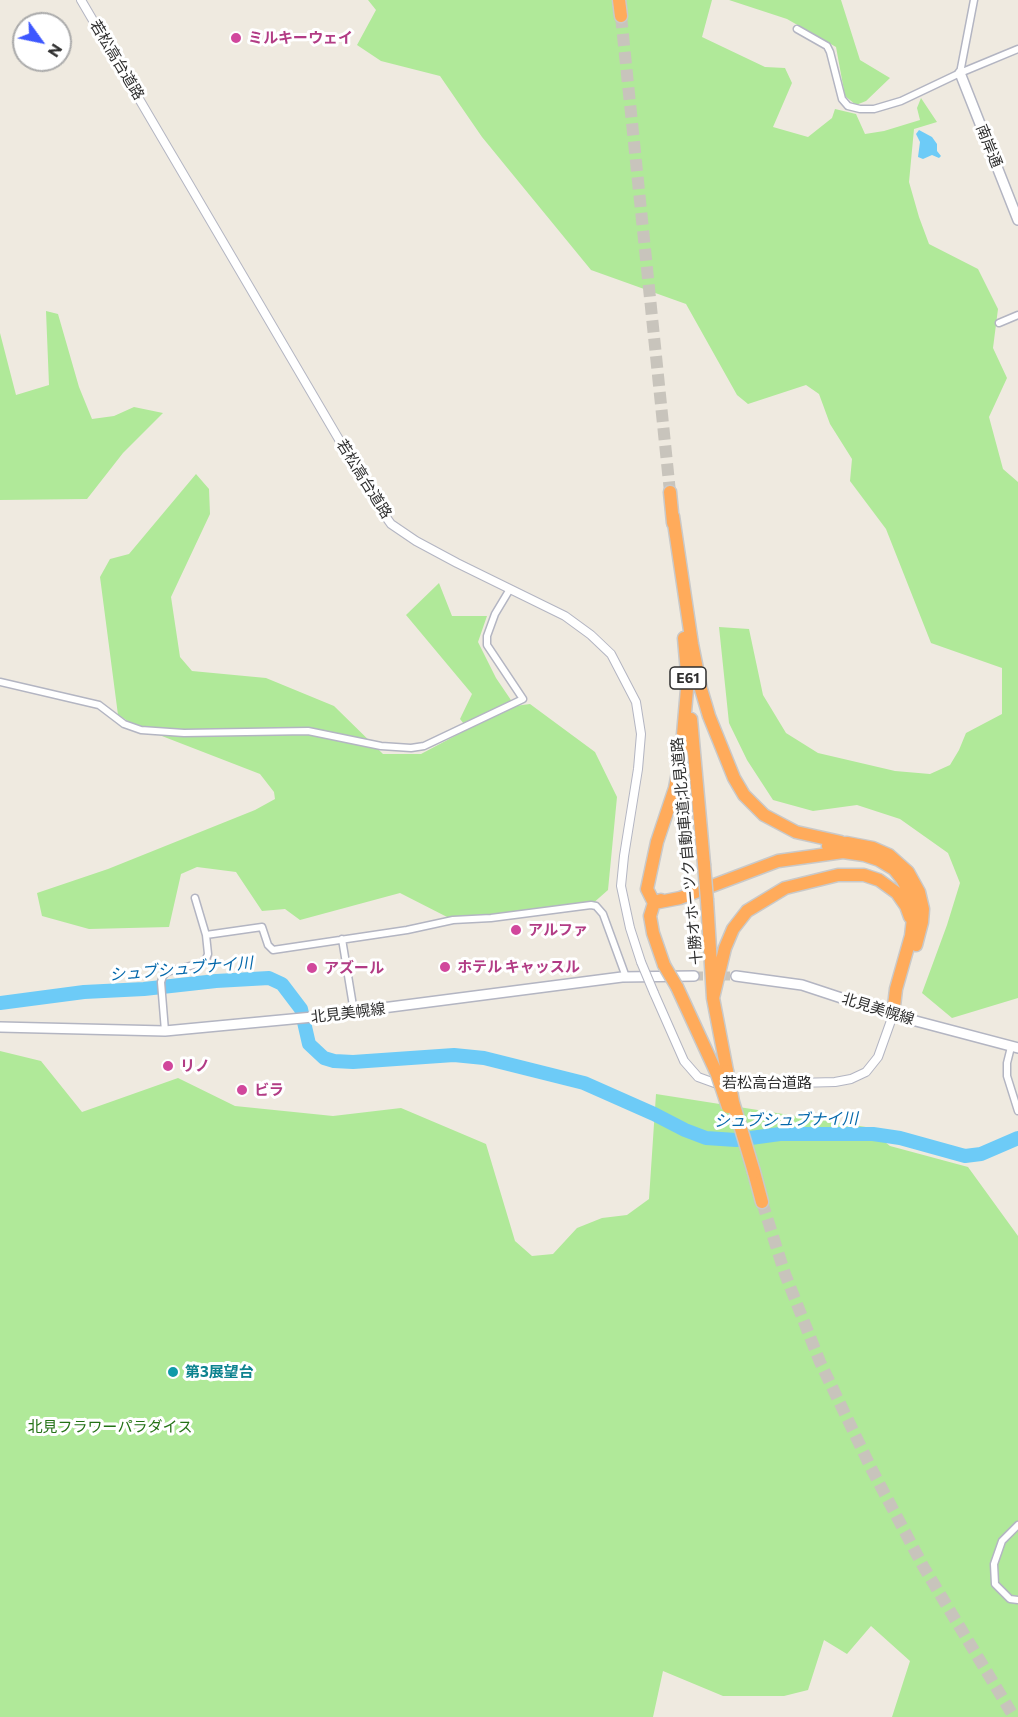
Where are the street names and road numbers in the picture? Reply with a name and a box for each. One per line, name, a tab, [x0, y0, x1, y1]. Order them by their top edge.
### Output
street label: 若松高台道路	[86, 17, 148, 103]
street label: 南岸通	[972, 122, 1006, 170]
street label: 若松高台道路	[333, 436, 395, 522]
road number: E61	[670, 667, 706, 689]
street label: 十勝オホーツク自動車道;北見道路	[668, 736, 706, 966]
street label: 北見美幌線	[840, 989, 916, 1029]
street label: 北見美幌線	[310, 999, 386, 1027]
street label: 若松高台道路	[722, 1074, 812, 1092]

